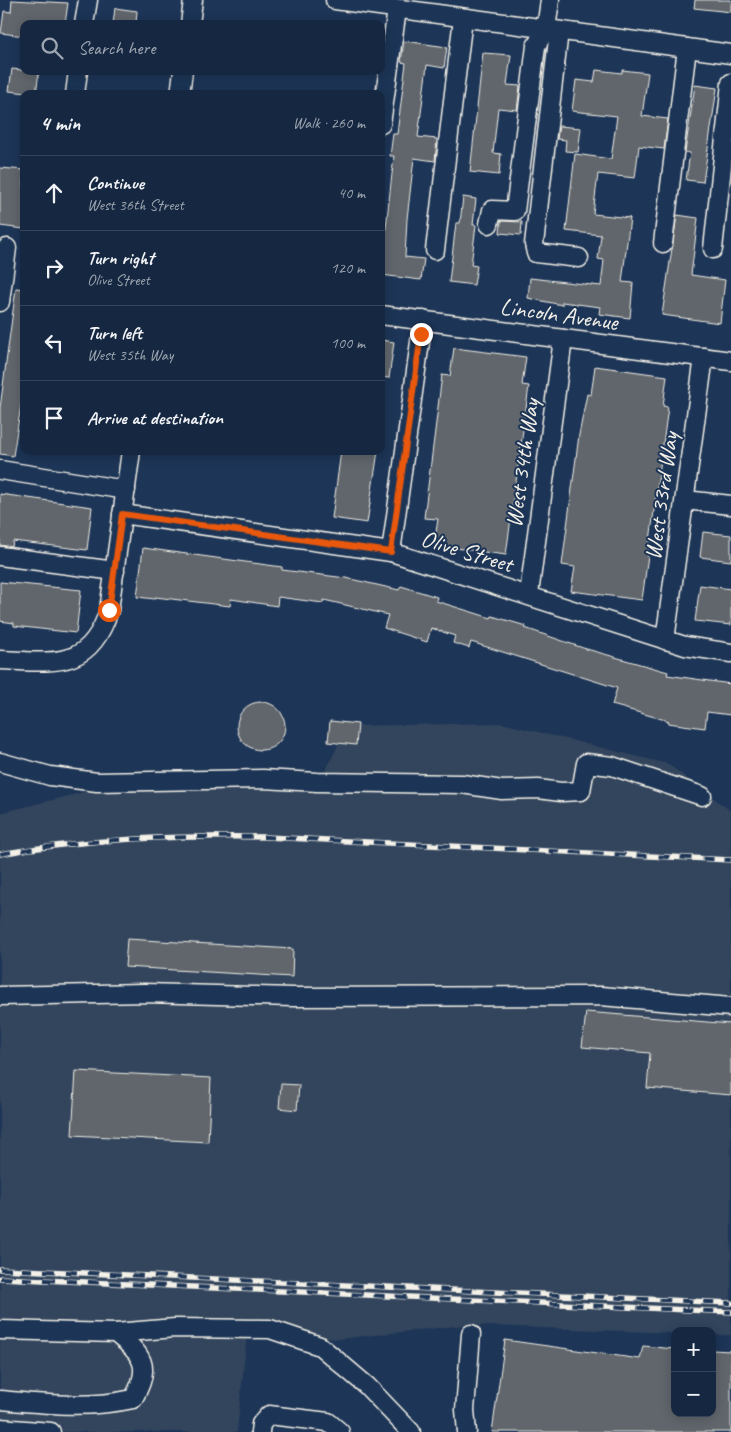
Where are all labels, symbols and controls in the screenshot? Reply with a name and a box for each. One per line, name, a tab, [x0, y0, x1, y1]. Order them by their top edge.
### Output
search box	[20, 20, 385, 75]
icon: search	[38, 34, 66, 62]
text: Search here	[78, 36, 155, 60]
text: 4 min	[40, 110, 80, 136]
text: Walk · 260 m	[293, 113, 365, 133]
text: Continue	[87, 171, 144, 195]
icon: ahead	[40, 179, 68, 207]
text: 40 m	[338, 183, 365, 203]
text: West 36th Street	[87, 195, 184, 215]
text: Turn right	[87, 246, 154, 270]
icon: right	[40, 254, 68, 282]
text: 120 m	[331, 258, 365, 278]
text: Olive Street	[87, 270, 150, 290]
street label: Lincoln Avenue	[498, 291, 622, 337]
text: Turn left	[87, 321, 142, 345]
route end	[410, 323, 433, 346]
icon: left	[40, 329, 68, 357]
text: 100 m	[331, 333, 365, 353]
text: West 35th Way	[87, 345, 173, 365]
street label: West 34th Way	[498, 395, 546, 529]
icon: arrive	[40, 404, 68, 432]
text: Arrive at destination	[87, 406, 223, 430]
street label: West 33rd Way	[637, 428, 685, 562]
street label: Olive Street	[418, 523, 518, 580]
route start	[98, 599, 121, 622]
map controls	[671, 1327, 716, 1417]
button: +	[671, 1327, 716, 1372]
button: −	[671, 1372, 716, 1417]

